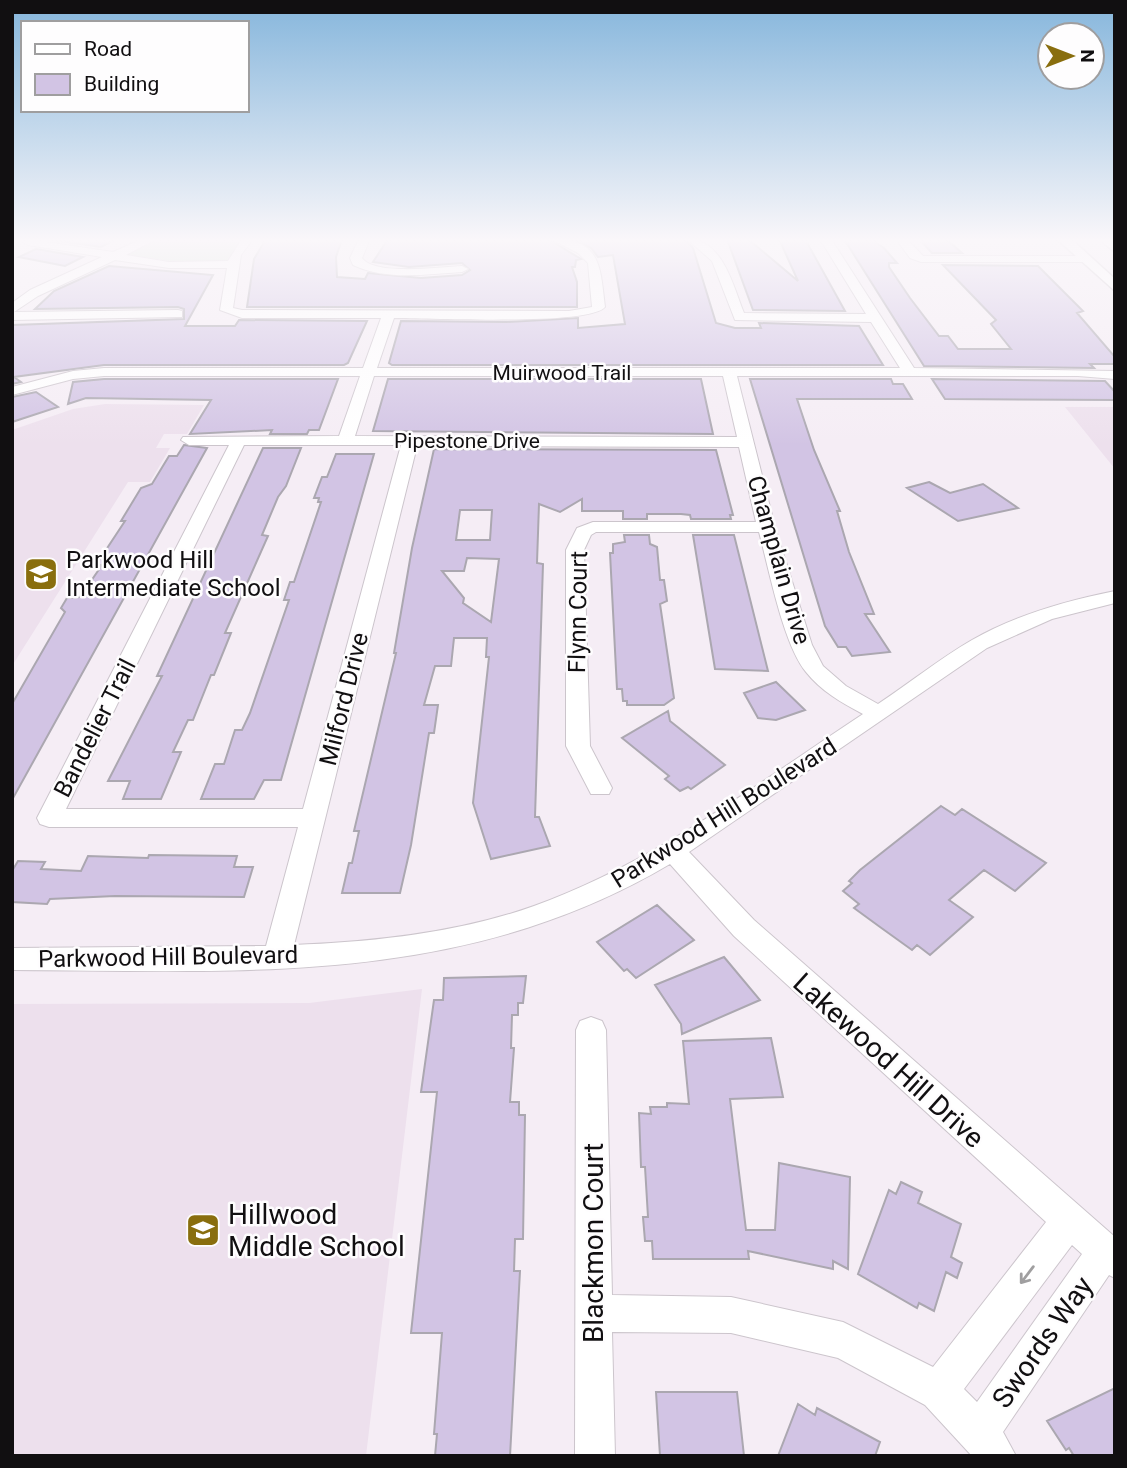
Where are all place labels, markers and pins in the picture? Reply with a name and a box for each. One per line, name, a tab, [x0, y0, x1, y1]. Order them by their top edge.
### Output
place label: Parkwood Hill Intermediate School	[66, 546, 280, 602]
school or university icon: Parkwood Hill Intermediate School	[22, 555, 60, 593]
place label: Hillwood Middle School	[228, 1198, 405, 1263]
school or university icon: Hillwood Middle School	[184, 1211, 222, 1249]

